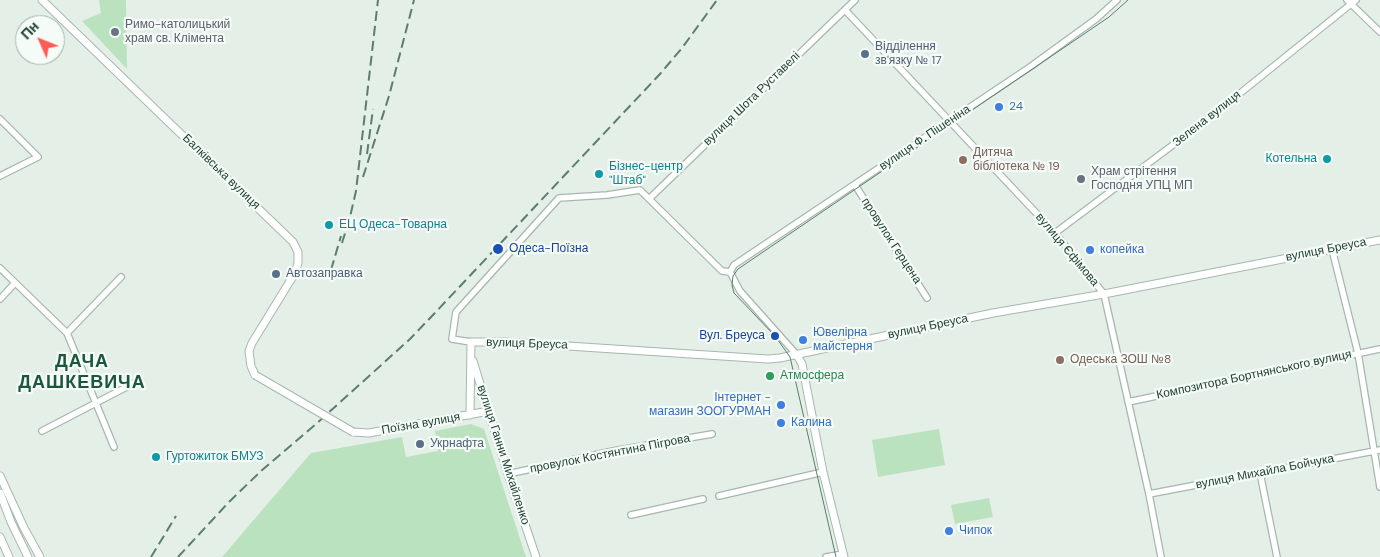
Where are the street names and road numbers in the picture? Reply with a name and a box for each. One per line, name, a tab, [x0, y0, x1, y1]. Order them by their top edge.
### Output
street label: вулиця Шота Руставелі	[701, 49, 803, 149]
street label: Зелена вулиця	[1170, 88, 1244, 150]
street label: вулиця Ф. Пішеніна	[877, 102, 973, 174]
street label: Балківська вулиця	[179, 131, 263, 213]
street label: провулок Герцена	[858, 195, 924, 287]
street label: вулиця Єфімова	[1032, 210, 1102, 290]
street label: вулиця Бреуса	[1285, 235, 1367, 265]
street label: вулиця Бреуса	[887, 311, 969, 343]
street label: вулиця Бреуса	[486, 335, 568, 353]
street label: Композитора Бортнянського вулиця	[1155, 347, 1353, 403]
street label: вулиця Ганни Михайленко	[474, 383, 532, 527]
street label: Поїзна вулиця	[381, 410, 461, 438]
street label: провулок Костянтина Пігрова	[529, 431, 691, 477]
street label: вулиця Михайла Бойчука	[1195, 452, 1335, 492]

